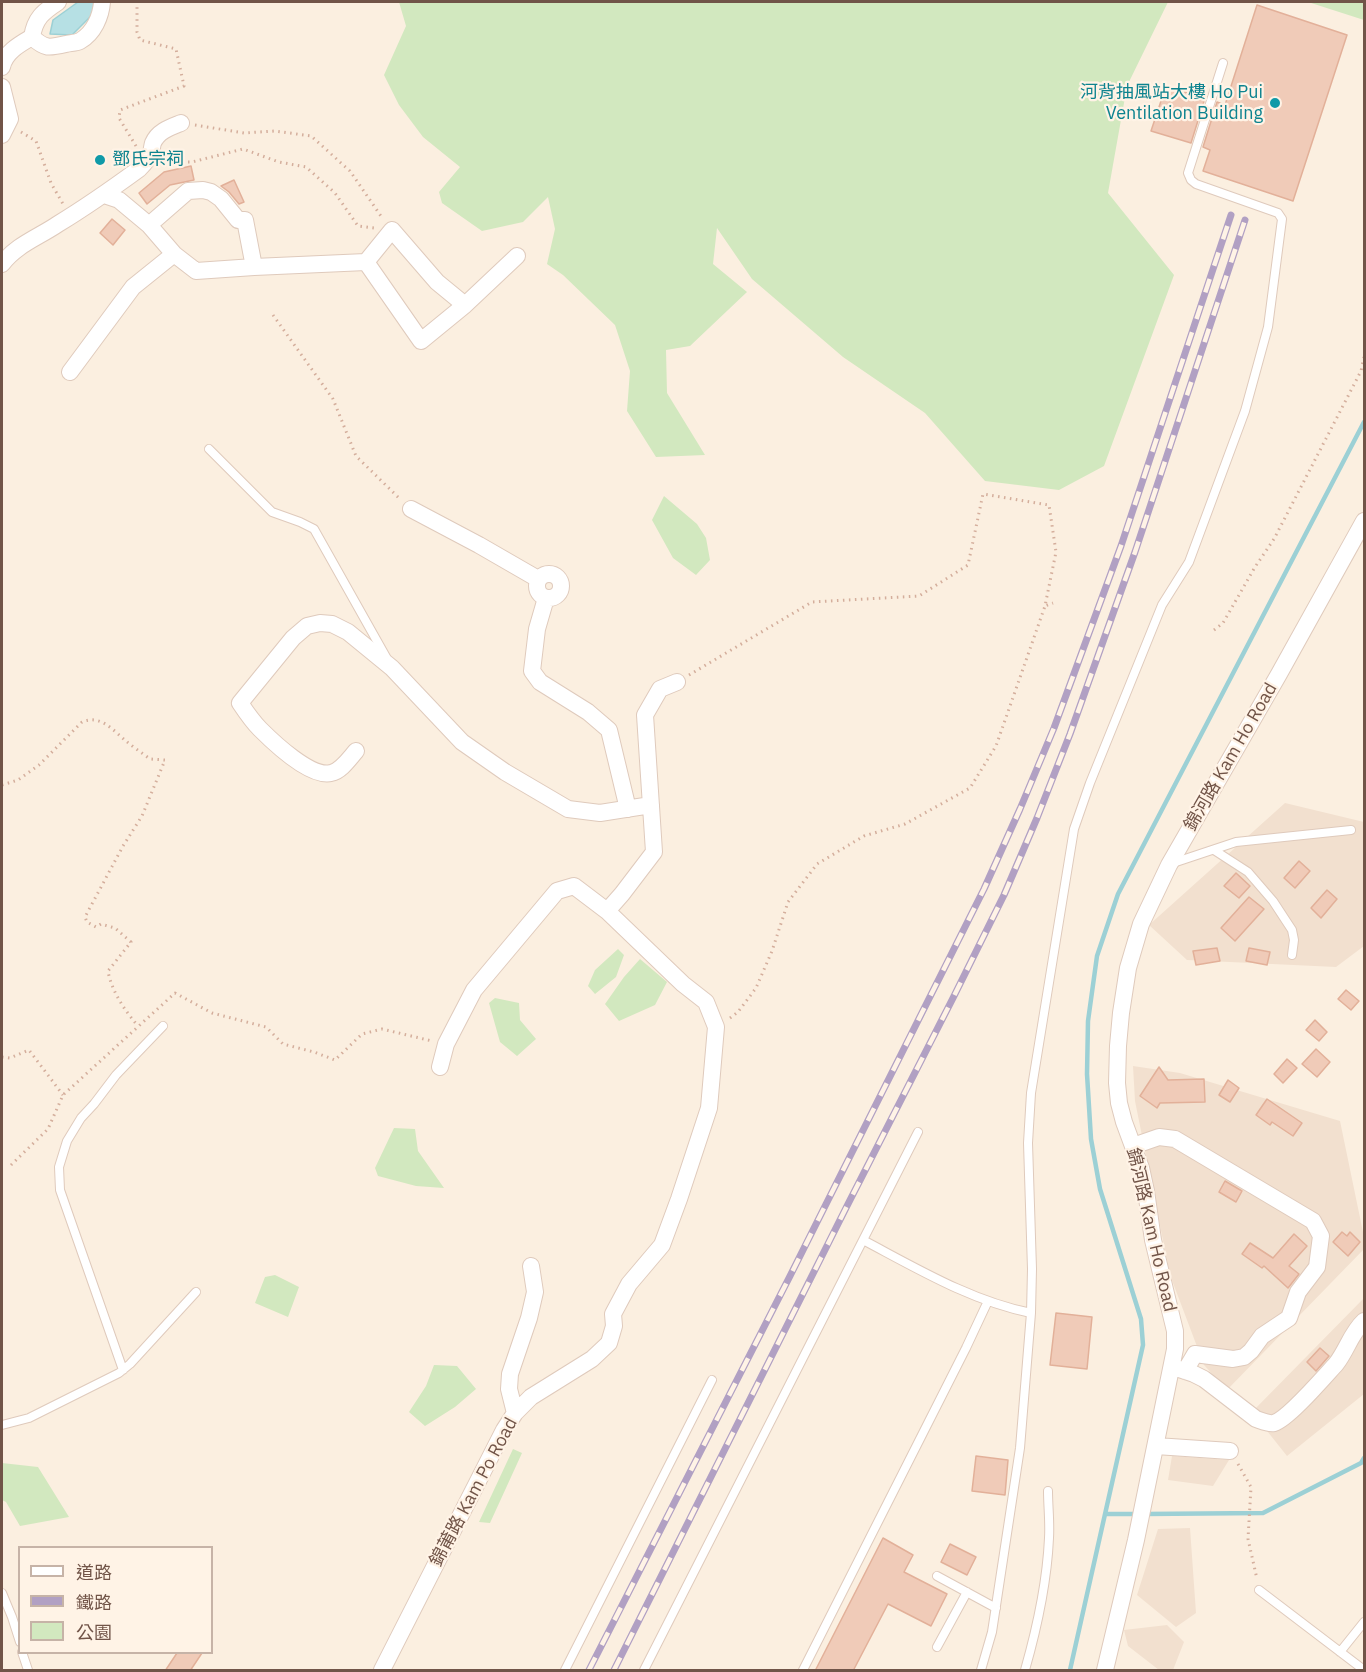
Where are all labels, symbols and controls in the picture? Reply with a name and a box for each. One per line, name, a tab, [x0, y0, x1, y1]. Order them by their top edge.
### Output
place label: 河背抽風站大樓 Ho Pui Ventilation Building	[1080, 82, 1263, 124]
marker: 河背抽風站大樓 Ho Pui Ventilation Building	[1268, 96, 1282, 110]
place label: 鄧氏宗祠	[112, 149, 184, 171]
marker: 鄧氏宗祠	[93, 153, 107, 167]
street label: 錦河路 Kam Ho Road	[1180, 679, 1282, 835]
street label: 錦河路 Kam Ho Road	[1122, 1146, 1180, 1314]
street label: 錦莆路 Kam Po Road	[426, 1414, 522, 1570]
legend	[18, 1546, 213, 1654]
text: 道路	[76, 1561, 112, 1584]
text: 鐵路	[76, 1591, 112, 1614]
text: 公園	[76, 1621, 112, 1644]

